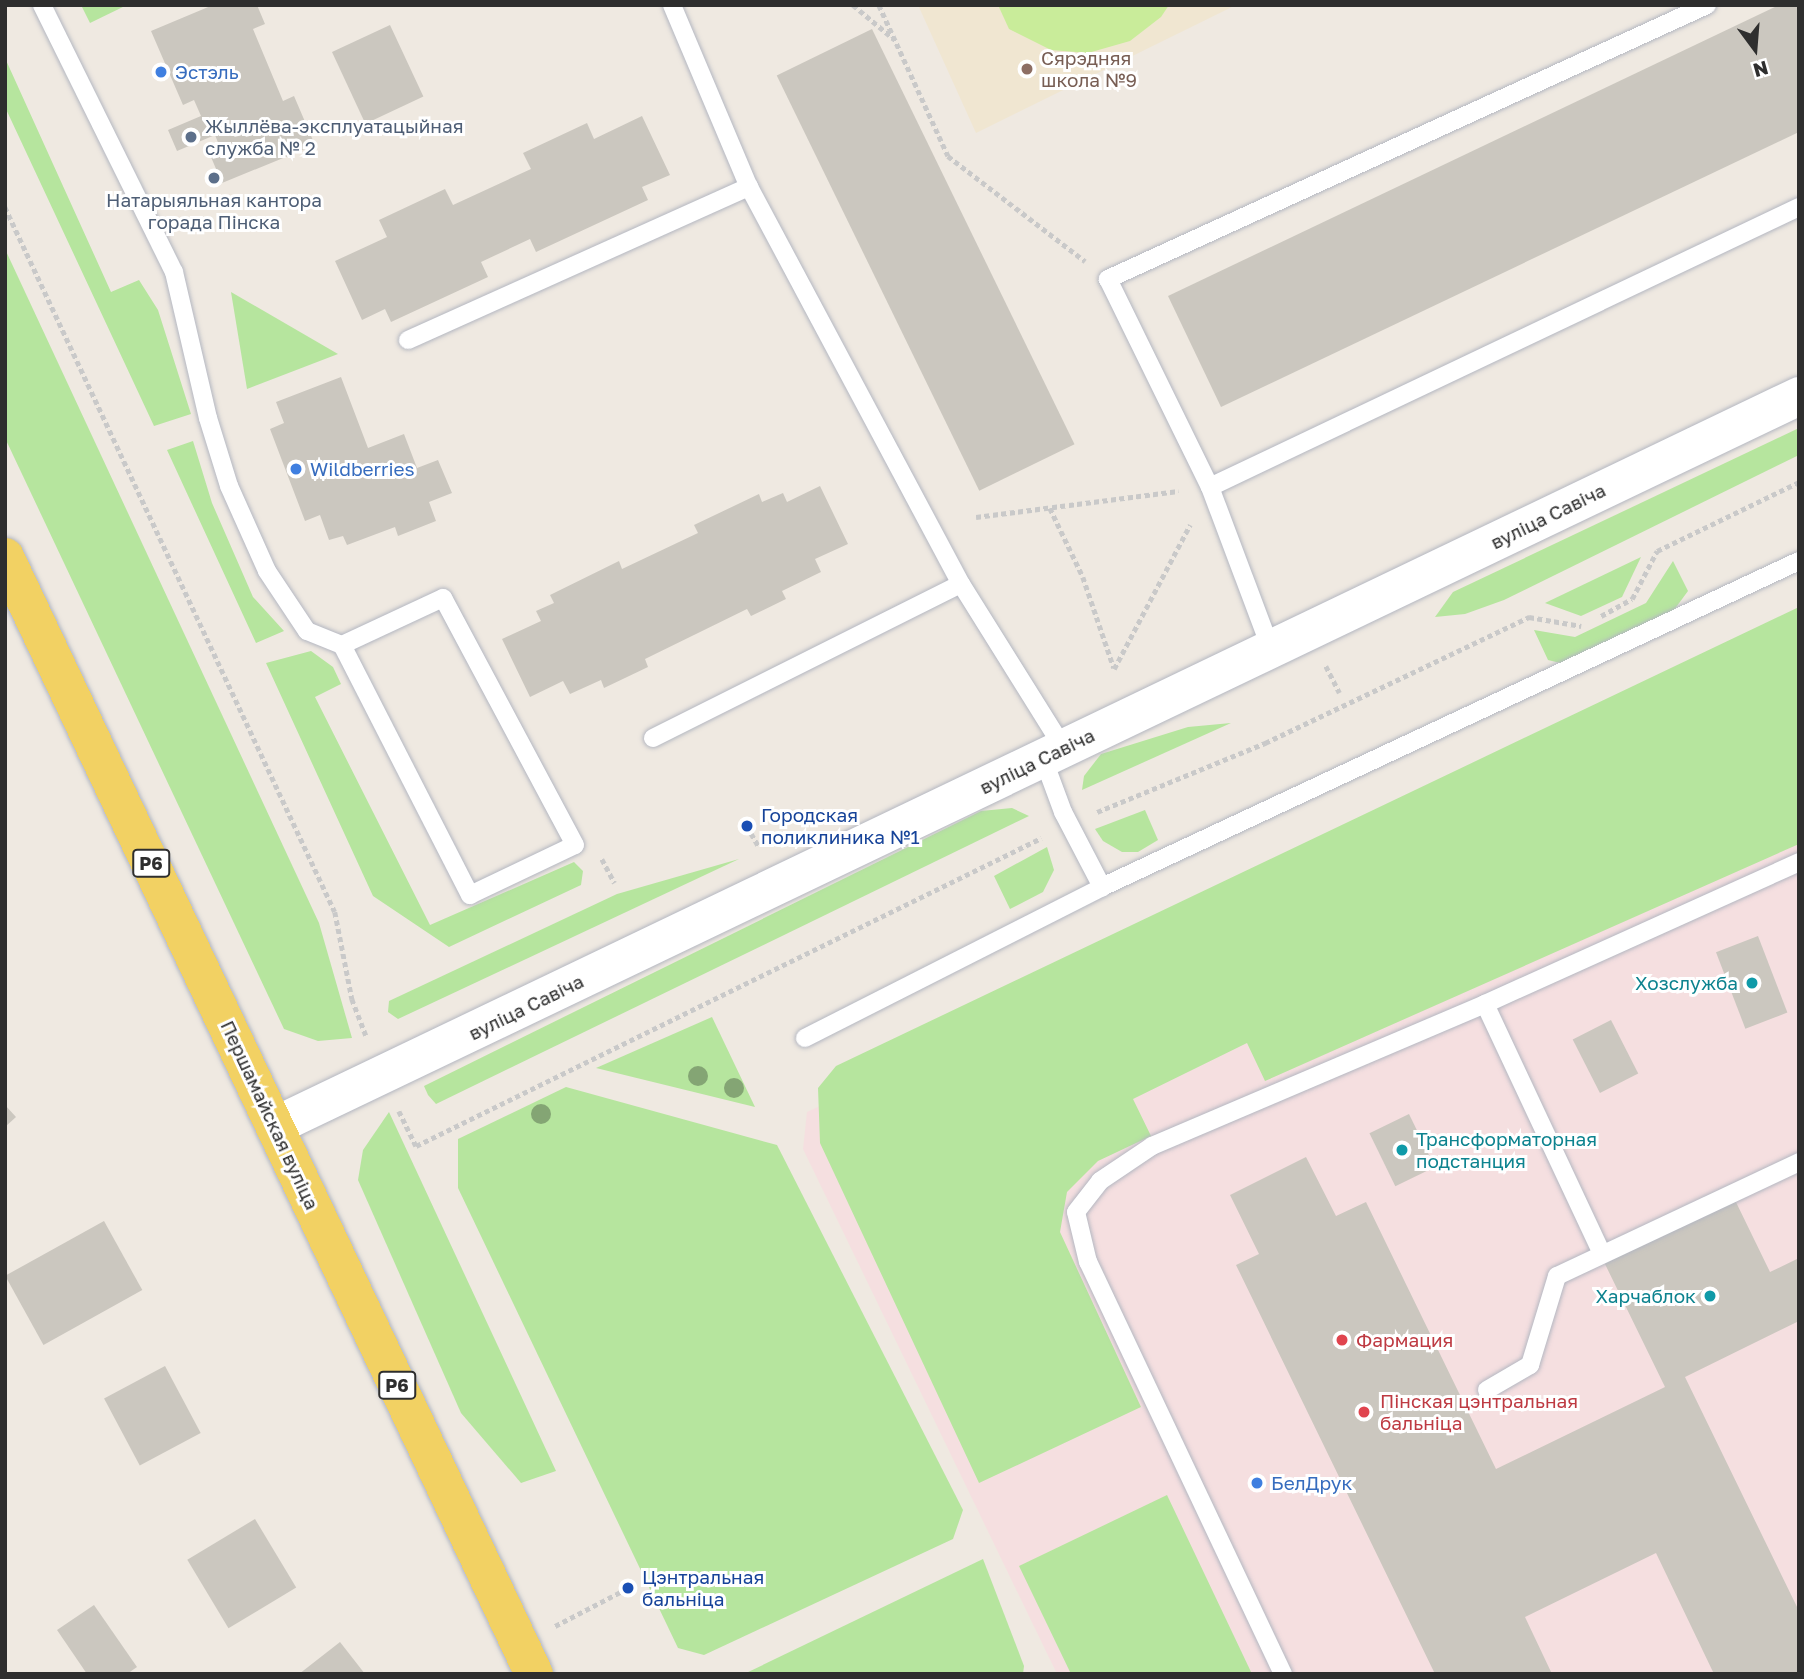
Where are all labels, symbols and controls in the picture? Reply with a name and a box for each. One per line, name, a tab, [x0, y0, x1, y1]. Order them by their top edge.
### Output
north arrow	[1720, 14, 1790, 84]
place label: Сярэдняя школа №9	[1041, 47, 1137, 91]
text: N	[1751, 57, 1771, 83]
place label: Эстэль	[175, 61, 239, 83]
marker: Сярэдняя школа №9	[1019, 61, 1035, 77]
marker: Эстэль	[153, 64, 169, 80]
place label: Жыллёва-эксплуатацыйная служба № 2	[205, 115, 463, 159]
marker: Жыллёва-эксплуатацыйная служба № 2	[183, 129, 199, 145]
marker: Натарыяльная кантора горада Пінска	[206, 170, 222, 186]
place label: Натарыяльная кантора горада Пінска	[106, 189, 322, 233]
place label: Wildberries	[310, 458, 415, 480]
marker: Wildberries	[288, 461, 304, 477]
street label: вуліца Савіча	[1487, 478, 1609, 554]
street label: вуліца Савіча	[976, 723, 1098, 799]
place label: Городская поликлиника №1	[761, 804, 920, 848]
marker: Городская поликлиника №1	[739, 818, 755, 834]
road number: Р6	[132, 848, 170, 878]
street label: вуліца Савіча	[465, 969, 587, 1045]
place label: Хозслужба	[1635, 972, 1738, 994]
marker: Хозслужба	[1744, 975, 1760, 991]
street label: Першамайская вуліца	[216, 1017, 324, 1213]
place label: Трансформаторная подстанция	[1416, 1128, 1597, 1172]
marker: Трансформаторная подстанция	[1394, 1142, 1410, 1158]
place label: Харчаблок	[1595, 1285, 1696, 1307]
marker: Харчаблок	[1702, 1288, 1718, 1304]
place label: Фармация	[1356, 1329, 1453, 1351]
marker: Фармация	[1334, 1332, 1350, 1348]
road number: Р6	[378, 1370, 416, 1400]
place label: Пінская цэнтральная бальніца	[1380, 1390, 1578, 1434]
marker: Пінская цэнтральная бальніца	[1354, 1402, 1374, 1422]
place label: БелДрук	[1271, 1472, 1352, 1494]
marker: БелДрук	[1249, 1475, 1265, 1491]
place label: Цэнтральная бальніца	[642, 1566, 764, 1610]
marker: Цэнтральная бальніца	[620, 1580, 636, 1596]

